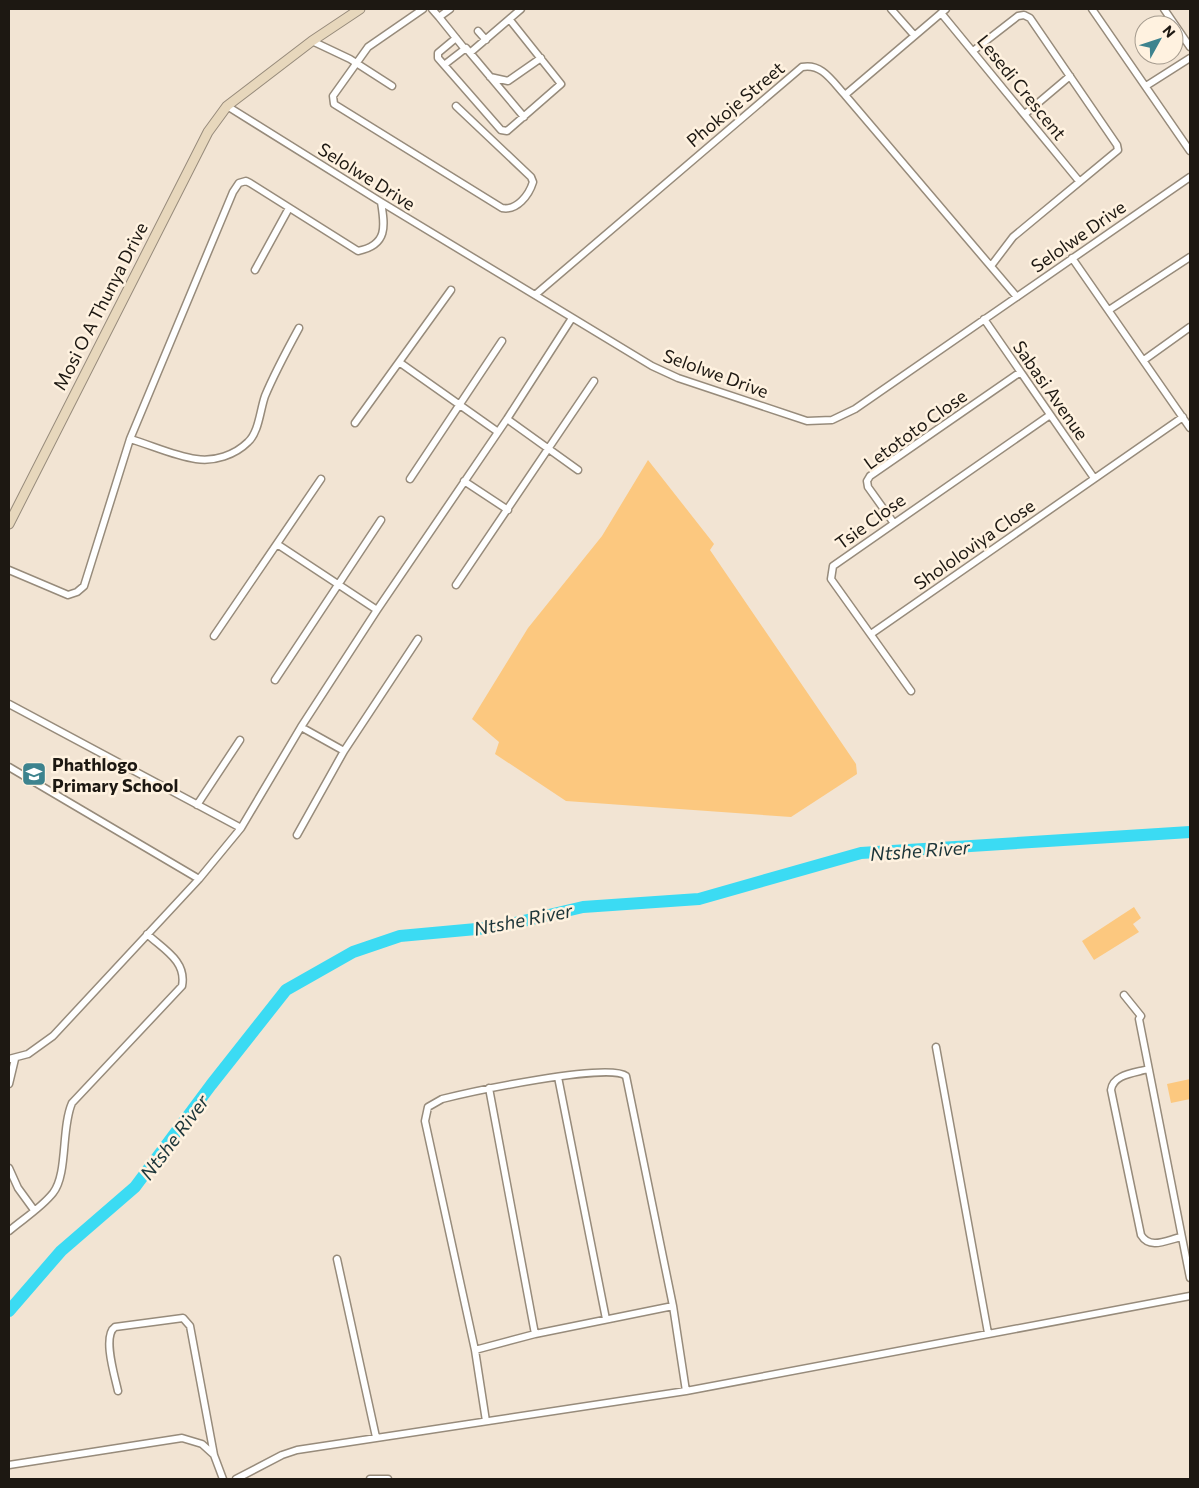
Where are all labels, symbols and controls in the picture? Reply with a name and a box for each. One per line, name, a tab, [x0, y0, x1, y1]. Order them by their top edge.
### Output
north arrow	[1134, 15, 1184, 65]
text: N	[1159, 22, 1179, 41]
street label: Lesedi Crescent	[973, 30, 1071, 144]
street label: Phokoje Street	[682, 57, 788, 151]
street label: Selolwe Drive	[314, 137, 420, 215]
street label: Selolwe Drive	[1026, 195, 1130, 277]
street label: Mosi O A Thunya Drive	[48, 218, 152, 394]
street label: Sabasi Avenue	[1009, 336, 1093, 444]
street label: Selolwe Drive	[660, 344, 772, 402]
street label: Letototo Close	[859, 384, 971, 474]
street label: Tsie Close	[831, 488, 909, 554]
street label: Shololoviya Close	[909, 494, 1039, 594]
place label: Phathlogo Primary School	[52, 753, 178, 796]
school or university icon: Phathlogo Primary School	[21, 761, 47, 787]
water label: Ntshe River	[869, 835, 972, 865]
water label: Ntshe River	[472, 898, 576, 940]
water label: Ntshe River	[135, 1089, 214, 1184]

